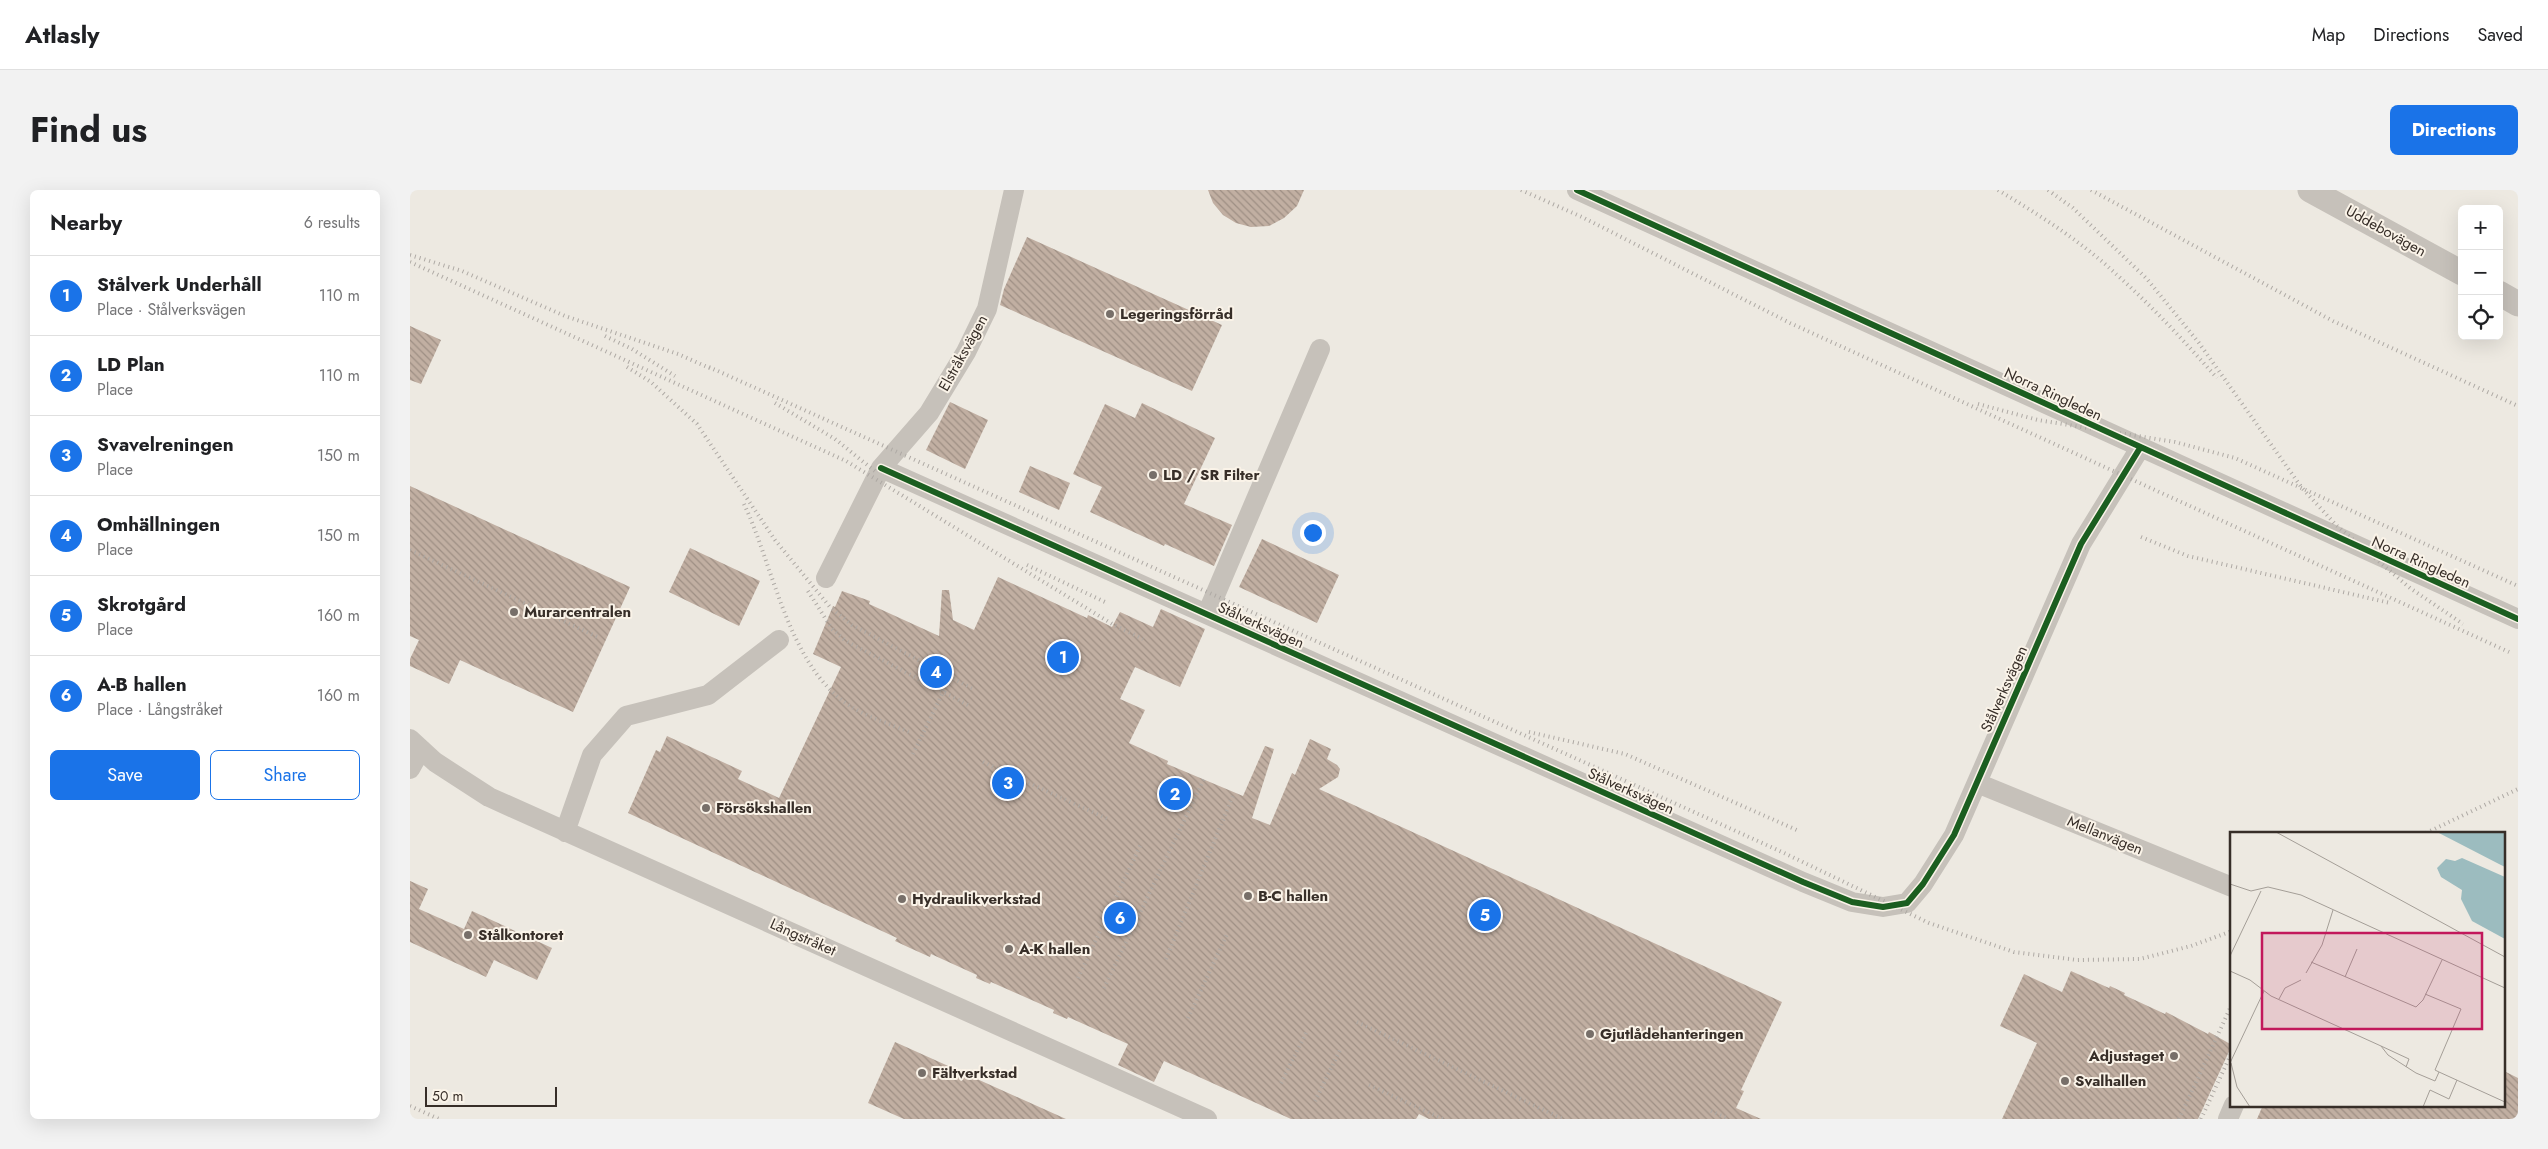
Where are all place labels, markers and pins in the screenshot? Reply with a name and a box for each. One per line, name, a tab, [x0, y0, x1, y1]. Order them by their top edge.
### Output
place label: Legeringsförråd	[1120, 303, 1233, 325]
marker: Legeringsförråd	[1104, 308, 1116, 320]
place label: LD / SR Filter	[1163, 464, 1260, 486]
marker: LD / SR Filter	[1147, 469, 1159, 481]
place label: Murarcentralen	[524, 601, 631, 623]
marker: Murarcentralen	[508, 606, 520, 618]
pin: 1	[1047, 638, 1079, 676]
pin: 4	[920, 653, 952, 691]
pin: 3	[992, 764, 1024, 802]
pin: 2	[1159, 775, 1191, 813]
place label: Försökshallen	[716, 797, 812, 819]
marker: Försökshallen	[700, 802, 712, 814]
place label: B-C hallen	[1258, 885, 1328, 907]
place label: Hydraulikverkstad	[912, 888, 1041, 910]
marker: B-C hallen	[1242, 890, 1254, 902]
marker: Hydraulikverkstad	[896, 893, 908, 905]
pin: 5	[1469, 896, 1501, 934]
pin: 6	[1104, 899, 1136, 937]
place label: Stålkontoret	[478, 924, 563, 946]
marker: Stålkontoret	[462, 929, 474, 941]
place label: A-K hallen	[1018, 938, 1090, 960]
marker: A-K hallen	[1003, 943, 1015, 955]
place label: Gjutlådehanteringen	[1600, 1023, 1744, 1045]
marker: Gjutlådehanteringen	[1584, 1028, 1596, 1040]
place label: Adjustaget	[2088, 1045, 2164, 1067]
marker: Adjustaget	[2168, 1050, 2180, 1062]
place label: Fältverkstad	[932, 1062, 1017, 1084]
marker: Fältverkstad	[916, 1067, 928, 1079]
place label: Svalhallen	[2075, 1070, 2146, 1092]
marker: Svalhallen	[2059, 1075, 2071, 1087]

